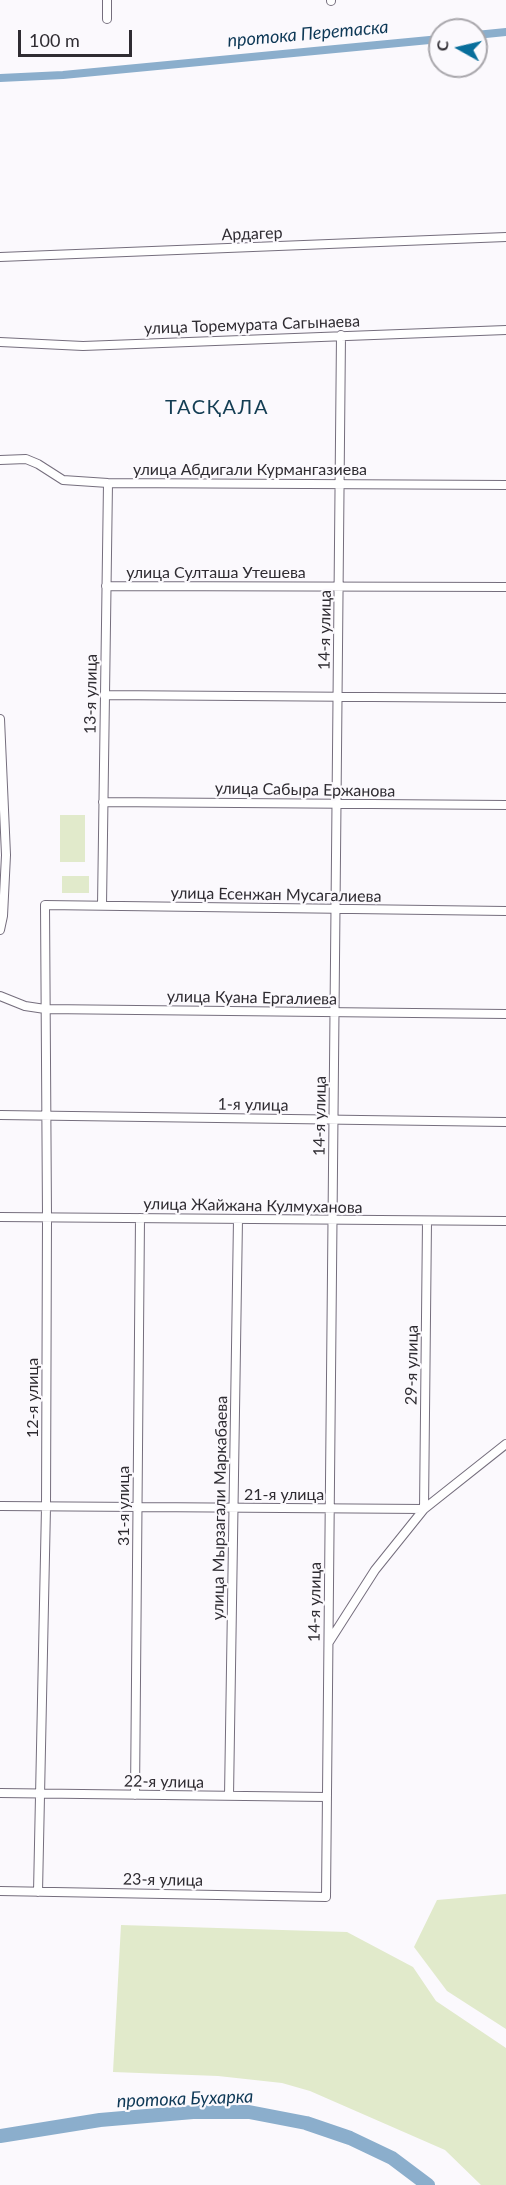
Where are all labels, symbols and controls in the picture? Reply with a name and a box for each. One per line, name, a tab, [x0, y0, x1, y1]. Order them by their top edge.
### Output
water label: протока Перетаска	[227, 16, 389, 52]
scale bar	[21, 18, 135, 56]
north arrow	[428, 18, 488, 78]
text: 100 m	[29, 29, 80, 51]
text: С	[432, 39, 452, 52]
street label: Ардагер	[221, 223, 283, 245]
street label: улица Торемурата Сагынаева	[144, 312, 360, 338]
district label: ТАСҚАЛА	[165, 396, 269, 420]
street label: улица Абдигали Курмангазиева	[133, 460, 367, 480]
street label: улица Султаша Утешева	[126, 563, 306, 583]
street label: 14-я улица	[315, 590, 335, 670]
street label: 13-я улица	[81, 654, 101, 734]
street label: улица Сабыра Ержанова	[215, 779, 395, 801]
street label: улица Есенжан Мусагалиева	[170, 884, 382, 906]
street label: улица Куана Ергалиева	[167, 987, 337, 1009]
street label: 14-я улица	[310, 1076, 330, 1156]
street label: 1-я улица	[217, 1095, 289, 1115]
street label: улица Жайжана Кулмуханова	[143, 1194, 363, 1218]
street label: 29-я улица	[402, 1325, 422, 1405]
street label: 12-я улица	[23, 1358, 43, 1438]
street label: улица Мырзагали Маркабаева	[208, 1396, 232, 1620]
street label: 31-я улица	[114, 1466, 134, 1546]
street label: 21-я улица	[244, 1485, 324, 1505]
street label: 14-я улица	[305, 1562, 325, 1642]
street label: 22-я улица	[124, 1772, 204, 1792]
street label: 23-я улица	[123, 1870, 203, 1890]
water label: протока Бухарка	[116, 2086, 254, 2112]

